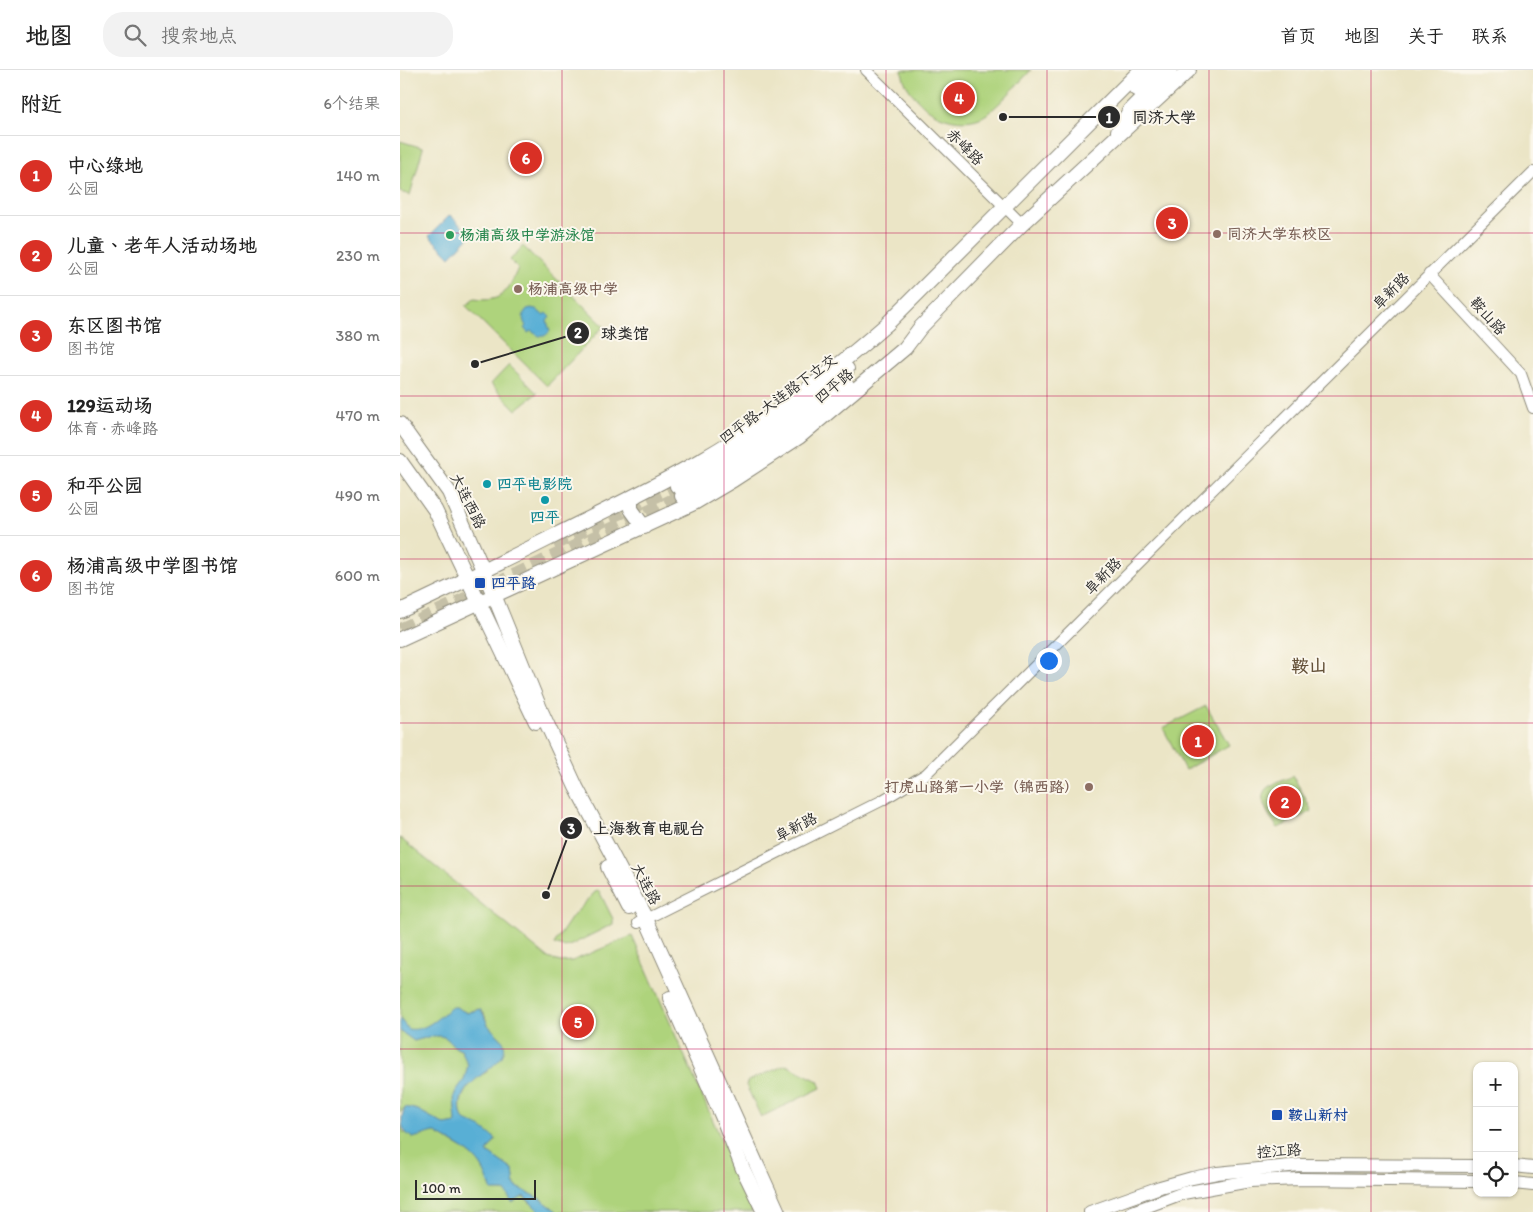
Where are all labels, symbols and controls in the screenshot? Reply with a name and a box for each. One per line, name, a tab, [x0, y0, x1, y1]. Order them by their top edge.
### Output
search box	[103, 12, 453, 57]
text: 地图	[25, 21, 73, 50]
icon: search	[121, 21, 149, 49]
text: 搜索地点	[161, 24, 237, 47]
text: 首页	[1280, 25, 1316, 47]
text: 地图	[1344, 25, 1380, 47]
text: 关于	[1408, 25, 1444, 47]
text: 联系	[1472, 25, 1508, 47]
pin: 4	[943, 79, 975, 117]
text: 附近	[20, 91, 62, 116]
text: 6个结果	[324, 94, 380, 113]
callout: 同济大学	[1097, 102, 1206, 133]
text: 同济大学	[1132, 108, 1196, 127]
text: 1	[1106, 109, 1113, 127]
street label: 赤峰路	[943, 125, 987, 169]
pin: 6	[510, 139, 542, 177]
text: 中心绿地	[67, 154, 143, 177]
text: 1	[32, 166, 40, 185]
text: 140 m	[336, 166, 380, 185]
text: 公园	[67, 179, 99, 198]
pin: 3	[1156, 204, 1188, 242]
place label: 同济大学东校区	[1227, 225, 1332, 243]
place label: 杨浦高级中学游泳馆	[460, 226, 595, 244]
marker: 同济大学东校区	[1211, 228, 1223, 240]
marker: 杨浦高级中学游泳馆	[444, 229, 456, 241]
text: 儿童、老年人活动场地	[67, 234, 257, 257]
text: 2	[32, 246, 40, 265]
text: 230 m	[336, 246, 380, 265]
text: 公园	[67, 259, 99, 278]
street label: 阜新路	[1369, 269, 1413, 313]
place label: 杨浦高级中学	[528, 280, 618, 298]
marker: 杨浦高级中学	[512, 283, 524, 295]
street label: 鞍山路	[1466, 293, 1510, 339]
text: 东区图书馆	[67, 314, 162, 337]
callout: 球类馆	[566, 318, 659, 349]
text: 2	[574, 324, 582, 342]
text: 球类馆	[601, 324, 649, 343]
text: 3	[32, 326, 40, 345]
text: 380 m	[336, 326, 380, 345]
text: 图书馆	[67, 339, 115, 358]
street label: 四平路-大连路下立交	[716, 350, 840, 448]
street label: 四平路	[811, 365, 857, 407]
text: 129运动场	[67, 394, 153, 417]
text: 4	[31, 406, 41, 425]
text: 470 m	[336, 406, 380, 425]
text: 体育 · 赤峰路	[67, 419, 158, 438]
street label: 大连西路	[446, 470, 490, 532]
text: 和平公园	[67, 474, 143, 497]
place label: 四平电影院	[497, 475, 572, 493]
marker: 四平电影院	[481, 478, 493, 490]
text: 5	[32, 486, 40, 505]
text: 490 m	[335, 486, 380, 505]
marker: 四平	[539, 494, 551, 506]
text: 公园	[67, 499, 99, 518]
place label: 四平	[530, 508, 560, 526]
text: 杨浦高级中学图书馆	[67, 554, 238, 577]
street label: 阜新路	[1081, 554, 1125, 598]
text: 6	[32, 566, 40, 585]
text: 600 m	[335, 566, 380, 585]
place label: 四平路	[491, 574, 536, 592]
marker: 四平路	[473, 576, 487, 590]
text: 图书馆	[67, 579, 115, 598]
your location	[1036, 648, 1062, 674]
district label: 鞍山	[1291, 655, 1327, 677]
pin: 1	[1182, 722, 1214, 760]
place label: 打虎山路第一小学（锦西路）	[884, 778, 1079, 796]
marker: 打虎山路第一小学（锦西路）	[1083, 781, 1095, 793]
pin: 2	[1269, 783, 1301, 821]
street label: 阜新路	[772, 809, 820, 845]
callout: 上海教育电视台	[558, 813, 715, 844]
text: 上海教育电视台	[593, 819, 705, 838]
text: 3	[567, 820, 575, 838]
street label: 大连路	[627, 860, 665, 908]
pin: 5	[562, 1003, 594, 1041]
map controls	[1473, 1062, 1518, 1197]
button: +	[1473, 1062, 1518, 1107]
place label: 鞍山新村	[1288, 1106, 1348, 1124]
button: −	[1473, 1107, 1518, 1152]
marker: 鞍山新村	[1270, 1108, 1284, 1122]
street label: 控江路	[1256, 1140, 1302, 1162]
button: locate	[1473, 1152, 1518, 1197]
scale bar	[415, 1177, 536, 1200]
text: 100 m	[422, 1180, 461, 1197]

